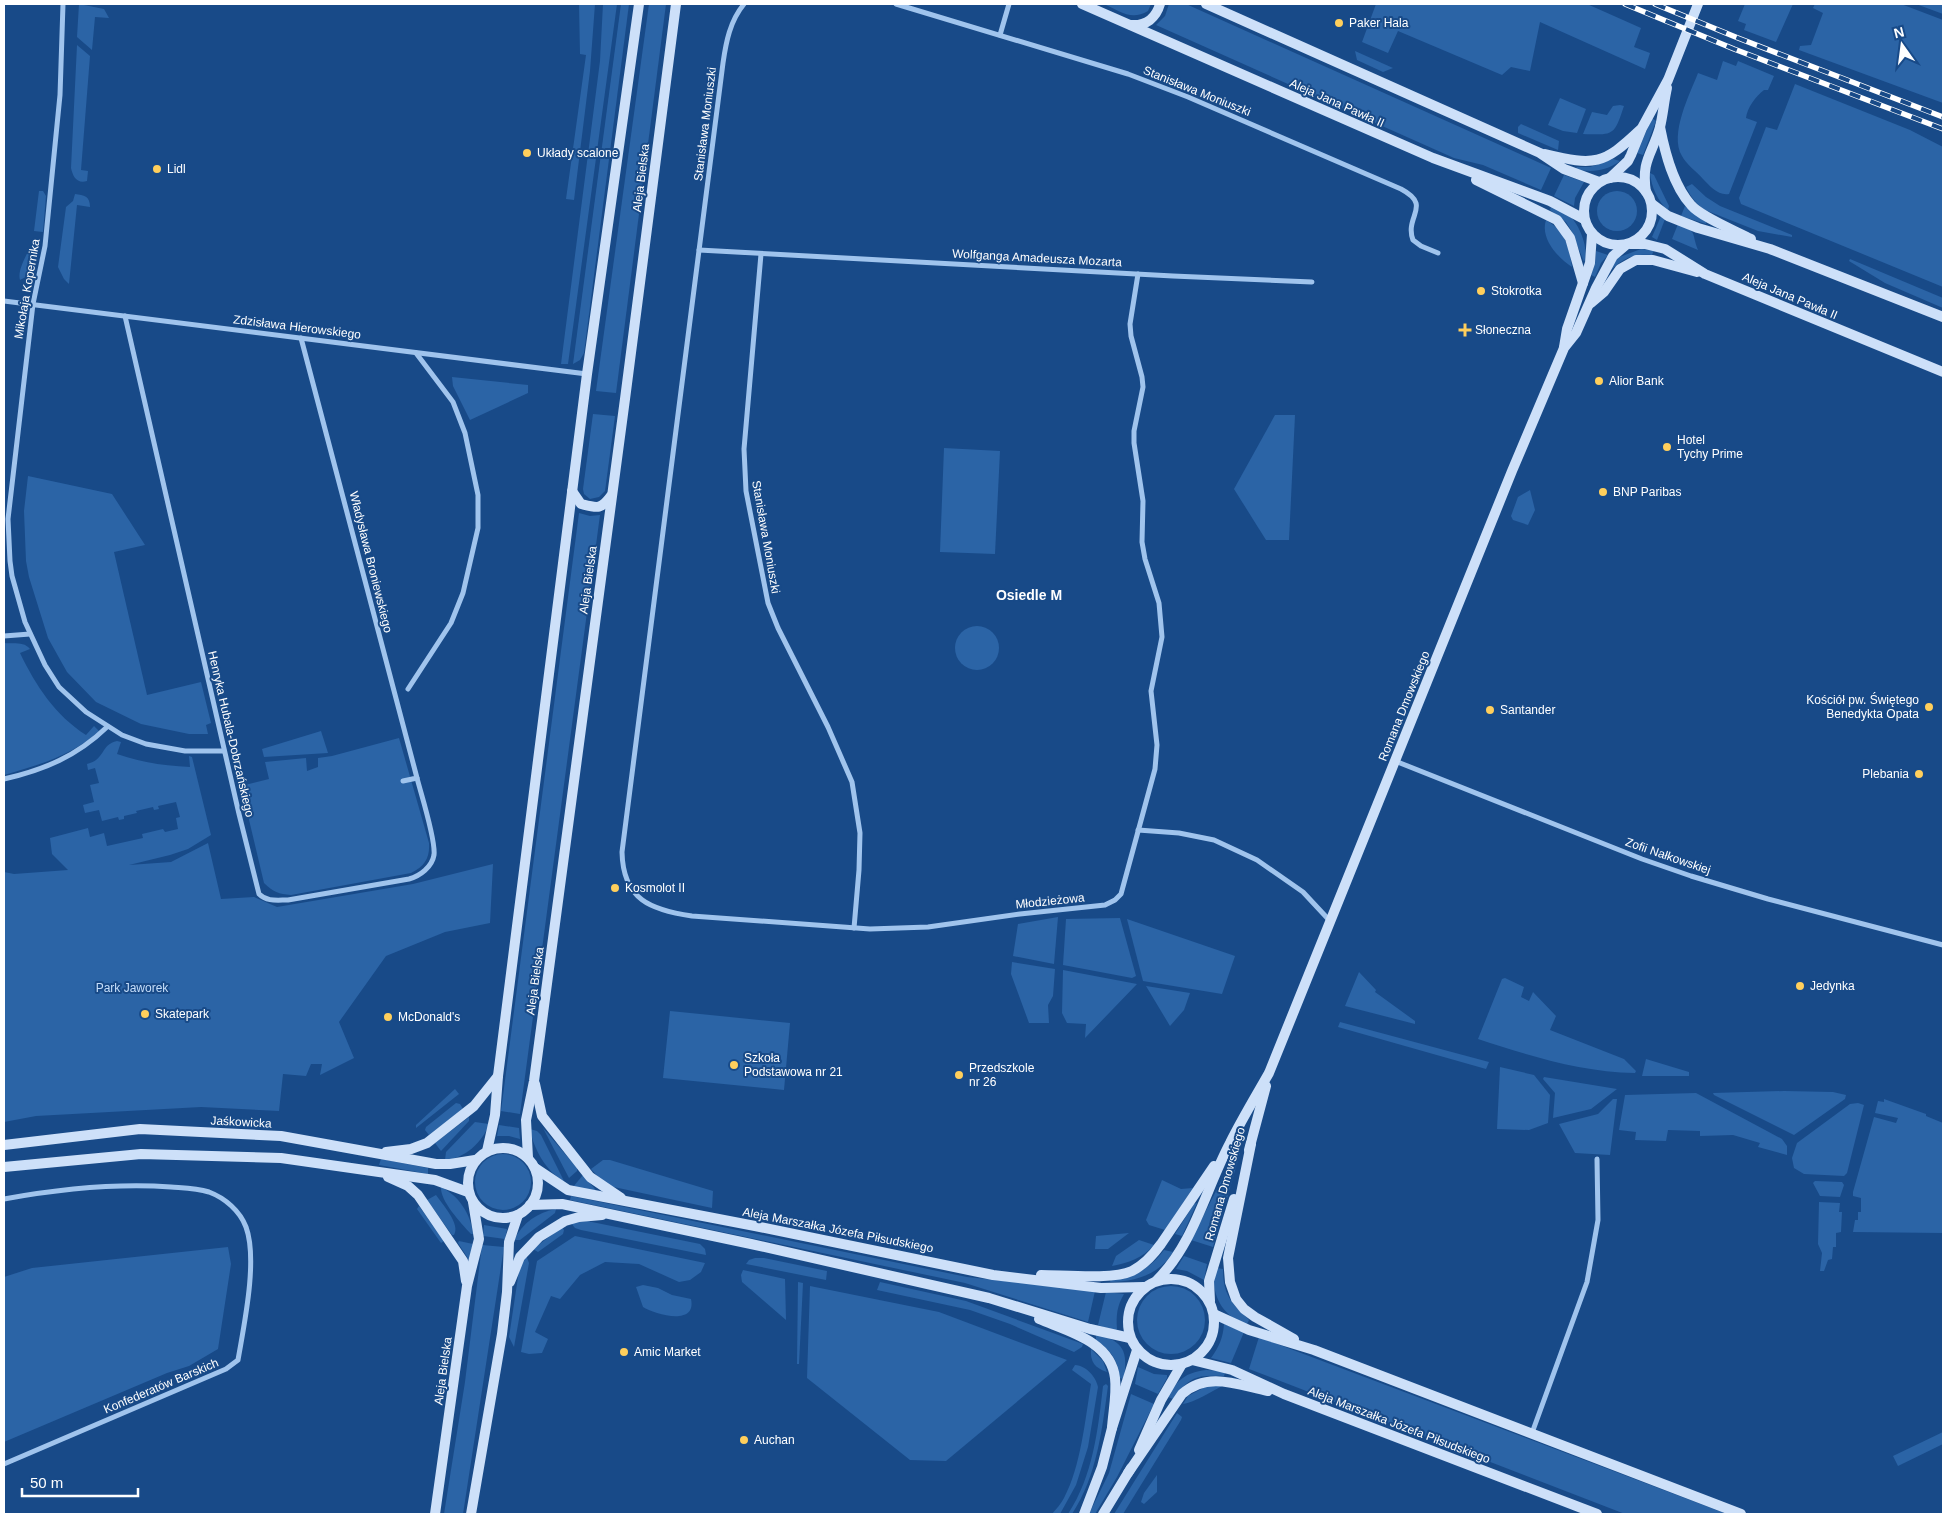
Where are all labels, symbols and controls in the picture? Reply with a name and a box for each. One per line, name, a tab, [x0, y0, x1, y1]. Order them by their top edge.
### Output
place label: Paker Hala	[1349, 16, 1409, 30]
marker: Paker Hala	[1333, 17, 1345, 29]
north arrow	[1877, 20, 1927, 70]
text: N	[1892, 23, 1906, 41]
street label: Stanisława Moniuszki	[1141, 63, 1253, 119]
street label: Stanisława Moniuszki	[691, 66, 719, 182]
street label: Aleja Jana Pawła II	[1288, 76, 1386, 130]
street label: Aleja Bielska	[630, 143, 652, 213]
place label: Układy scalone	[537, 146, 619, 160]
marker: Układy scalone	[521, 147, 533, 159]
place label: Lidl	[167, 162, 186, 176]
marker: Lidl	[151, 163, 163, 175]
street label: Mikołaja Kopernika	[11, 238, 43, 340]
street label: Wolfganga Amadeusza Mozarta	[952, 247, 1123, 269]
street label: Aleja Jana Pawła II	[1740, 270, 1840, 322]
place label: Stokrotka	[1491, 284, 1542, 298]
marker: Stokrotka	[1475, 285, 1487, 297]
street label: Zdzisława Hierowskiego	[232, 312, 362, 342]
place label: Słoneczna	[1475, 323, 1531, 337]
marker: Słoneczna	[1459, 324, 1471, 336]
place label: Alior Bank	[1609, 374, 1665, 388]
marker: Alior Bank	[1593, 375, 1605, 387]
place label: Hotel Tychy Prime	[1677, 433, 1743, 461]
marker: Hotel Tychy Prime	[1661, 441, 1673, 453]
street label: Stanisława Moniuszki	[749, 479, 783, 595]
place label: BNP Paribas	[1613, 485, 1681, 499]
marker: BNP Paribas	[1597, 486, 1609, 498]
street label: Władysława Broniewskiego	[347, 490, 395, 635]
street label: Aleja Bielska	[576, 545, 600, 615]
district label: Osiedle M	[996, 587, 1062, 603]
street label: Romana Dmowskiego	[1376, 649, 1433, 763]
street label: Henryka Hubala-Dobrzańskiego	[205, 650, 257, 819]
place label: Kościół pw. Świętego Benedykta Opata	[1806, 692, 1919, 721]
marker: Kościół pw. Świętego Benedykta Opata	[1923, 701, 1935, 713]
place label: Santander	[1500, 703, 1555, 717]
marker: Santander	[1484, 704, 1496, 716]
place label: Plebania	[1862, 767, 1909, 781]
marker: Plebania	[1913, 768, 1925, 780]
street label: Zofii Nałkowskiej	[1623, 835, 1713, 877]
place label: Kosmolot II	[625, 881, 685, 895]
marker: Kosmolot II	[609, 882, 621, 894]
street label: Młodzieżowa	[1015, 890, 1086, 912]
street label: Aleja Bielska	[523, 946, 547, 1016]
place label: Jedynka	[1810, 979, 1855, 993]
marker: Jedynka	[1794, 980, 1806, 992]
park label: Park Jaworek	[96, 981, 169, 995]
place label: Skatepark	[155, 1007, 210, 1021]
marker: Skatepark	[139, 1008, 151, 1020]
place label: McDonald's	[398, 1010, 460, 1024]
marker: McDonald's	[382, 1011, 394, 1023]
place label: Szkoła Podstawowa nr 21	[744, 1051, 843, 1079]
marker: Szkoła Podstawowa nr 21	[728, 1059, 740, 1071]
place label: Przedszkole nr 26	[969, 1061, 1035, 1089]
marker: Przedszkole nr 26	[953, 1069, 965, 1081]
street label: Jaśkowicka	[210, 1113, 272, 1131]
street label: Romana Dmowskiego	[1202, 1125, 1248, 1242]
street label: Aleja Marszałka Józefa Piłsudskiego	[741, 1205, 935, 1255]
street label: Aleja Bielska	[431, 1336, 455, 1406]
place label: Amic Market	[634, 1345, 701, 1359]
marker: Amic Market	[618, 1346, 630, 1358]
street label: Konfederatów Barskich	[101, 1355, 221, 1417]
street label: Aleja Marszałka Józefa Piłsudskiego	[1306, 1384, 1492, 1466]
place label: Auchan	[754, 1433, 795, 1447]
marker: Auchan	[738, 1434, 750, 1446]
scale bar	[22, 1466, 139, 1498]
text: 50 m	[30, 1474, 63, 1491]

